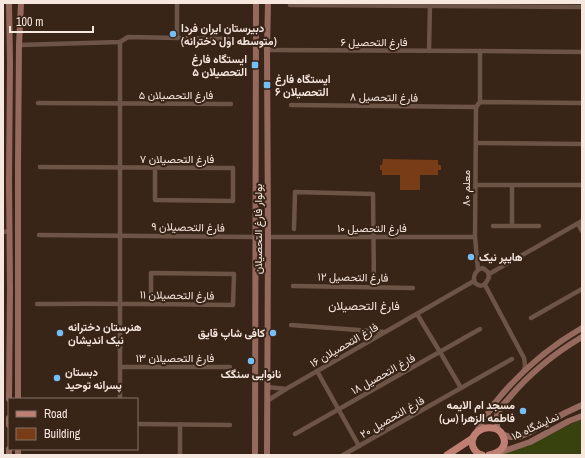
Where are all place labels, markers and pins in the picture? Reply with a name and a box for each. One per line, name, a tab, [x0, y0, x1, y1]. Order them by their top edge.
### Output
place label: دبیرستان ایران فردا (متوسطه اول دخترانه)	[181, 21, 277, 48]
marker: دبیرستان ایران فردا (متوسطه اول دخترانه)	[168, 29, 178, 39]
place label: ایستگاه فارغ التحصیلان ۵	[191, 52, 247, 79]
marker: ایستگاه فارغ التحصیلان ۵	[250, 60, 260, 70]
place label: ایستگاه فارغ التحصیلان ۶	[275, 72, 331, 99]
marker: ایستگاه فارغ التحصیلان ۶	[262, 80, 272, 90]
place label: هایپر نیک	[479, 250, 523, 265]
marker: هایپر نیک	[466, 252, 476, 262]
place label: هنرستان دخترانه نیک اندیشان	[68, 320, 142, 347]
place label: کافی شاپ قایق	[198, 326, 265, 341]
marker: هنرستان دخترانه نیک اندیشان	[55, 328, 65, 338]
marker: کافی شاپ قایق	[268, 328, 278, 338]
marker: نانوایی سنگک	[246, 356, 256, 366]
place label: دبستان پسرانه توحید	[65, 365, 122, 393]
place label: نانوایی سنگک	[221, 367, 281, 381]
marker: دبستان پسرانه توحید	[52, 373, 62, 383]
place label: مسجد ام الایمه فاطمه الزهرا (س)	[439, 398, 515, 425]
marker: مسجد ام الایمه فاطمه الزهرا (س)	[518, 406, 528, 416]

